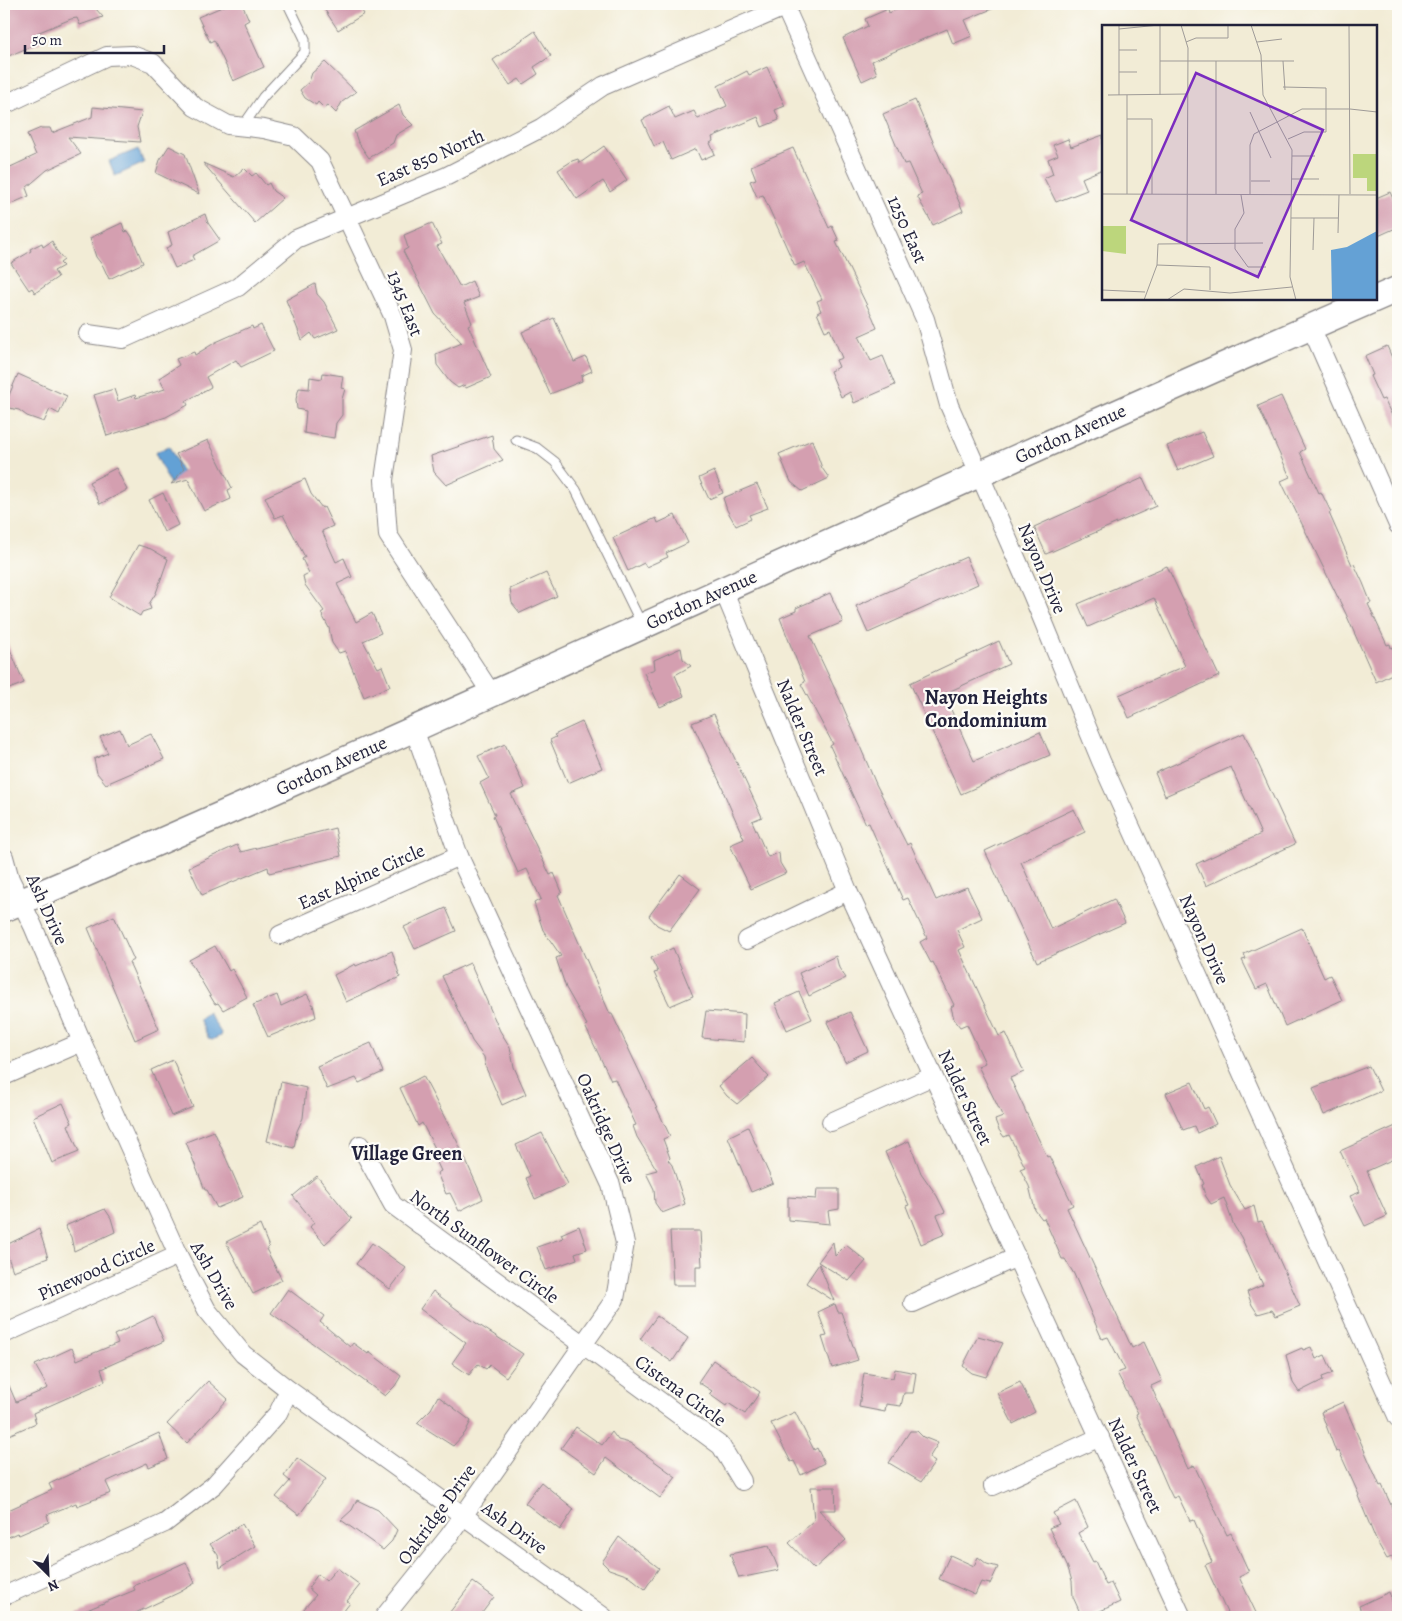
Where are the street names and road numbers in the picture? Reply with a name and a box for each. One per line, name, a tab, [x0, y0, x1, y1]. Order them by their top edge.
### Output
street label: East 850 North	[373, 123, 488, 193]
street label: 1250 East	[881, 192, 933, 267]
street label: 1345 East	[381, 267, 429, 340]
street label: Gordon Avenue	[1011, 398, 1130, 470]
street label: Nayon Drive	[1011, 519, 1073, 618]
street label: Gordon Avenue	[642, 564, 761, 636]
street label: Nalder Street	[770, 675, 834, 780]
street label: Gordon Avenue	[272, 730, 391, 802]
street label: East Alpine Circle	[294, 837, 429, 916]
street label: Ash Drive	[19, 869, 74, 949]
street label: Nayon Drive	[1173, 890, 1236, 989]
street label: Nalder Street	[931, 1045, 999, 1150]
street label: Oakridge Drive	[570, 1069, 642, 1188]
street label: North Sunflower Circle	[404, 1184, 564, 1310]
street label: Pinewood Circle	[34, 1232, 159, 1307]
street label: Ash Drive	[184, 1236, 244, 1315]
street label: Cistena Circle	[629, 1349, 732, 1433]
street label: Nalder Street	[1101, 1413, 1169, 1518]
street label: Oakridge Drive	[391, 1459, 482, 1570]
street label: Ash Drive	[475, 1495, 553, 1560]

